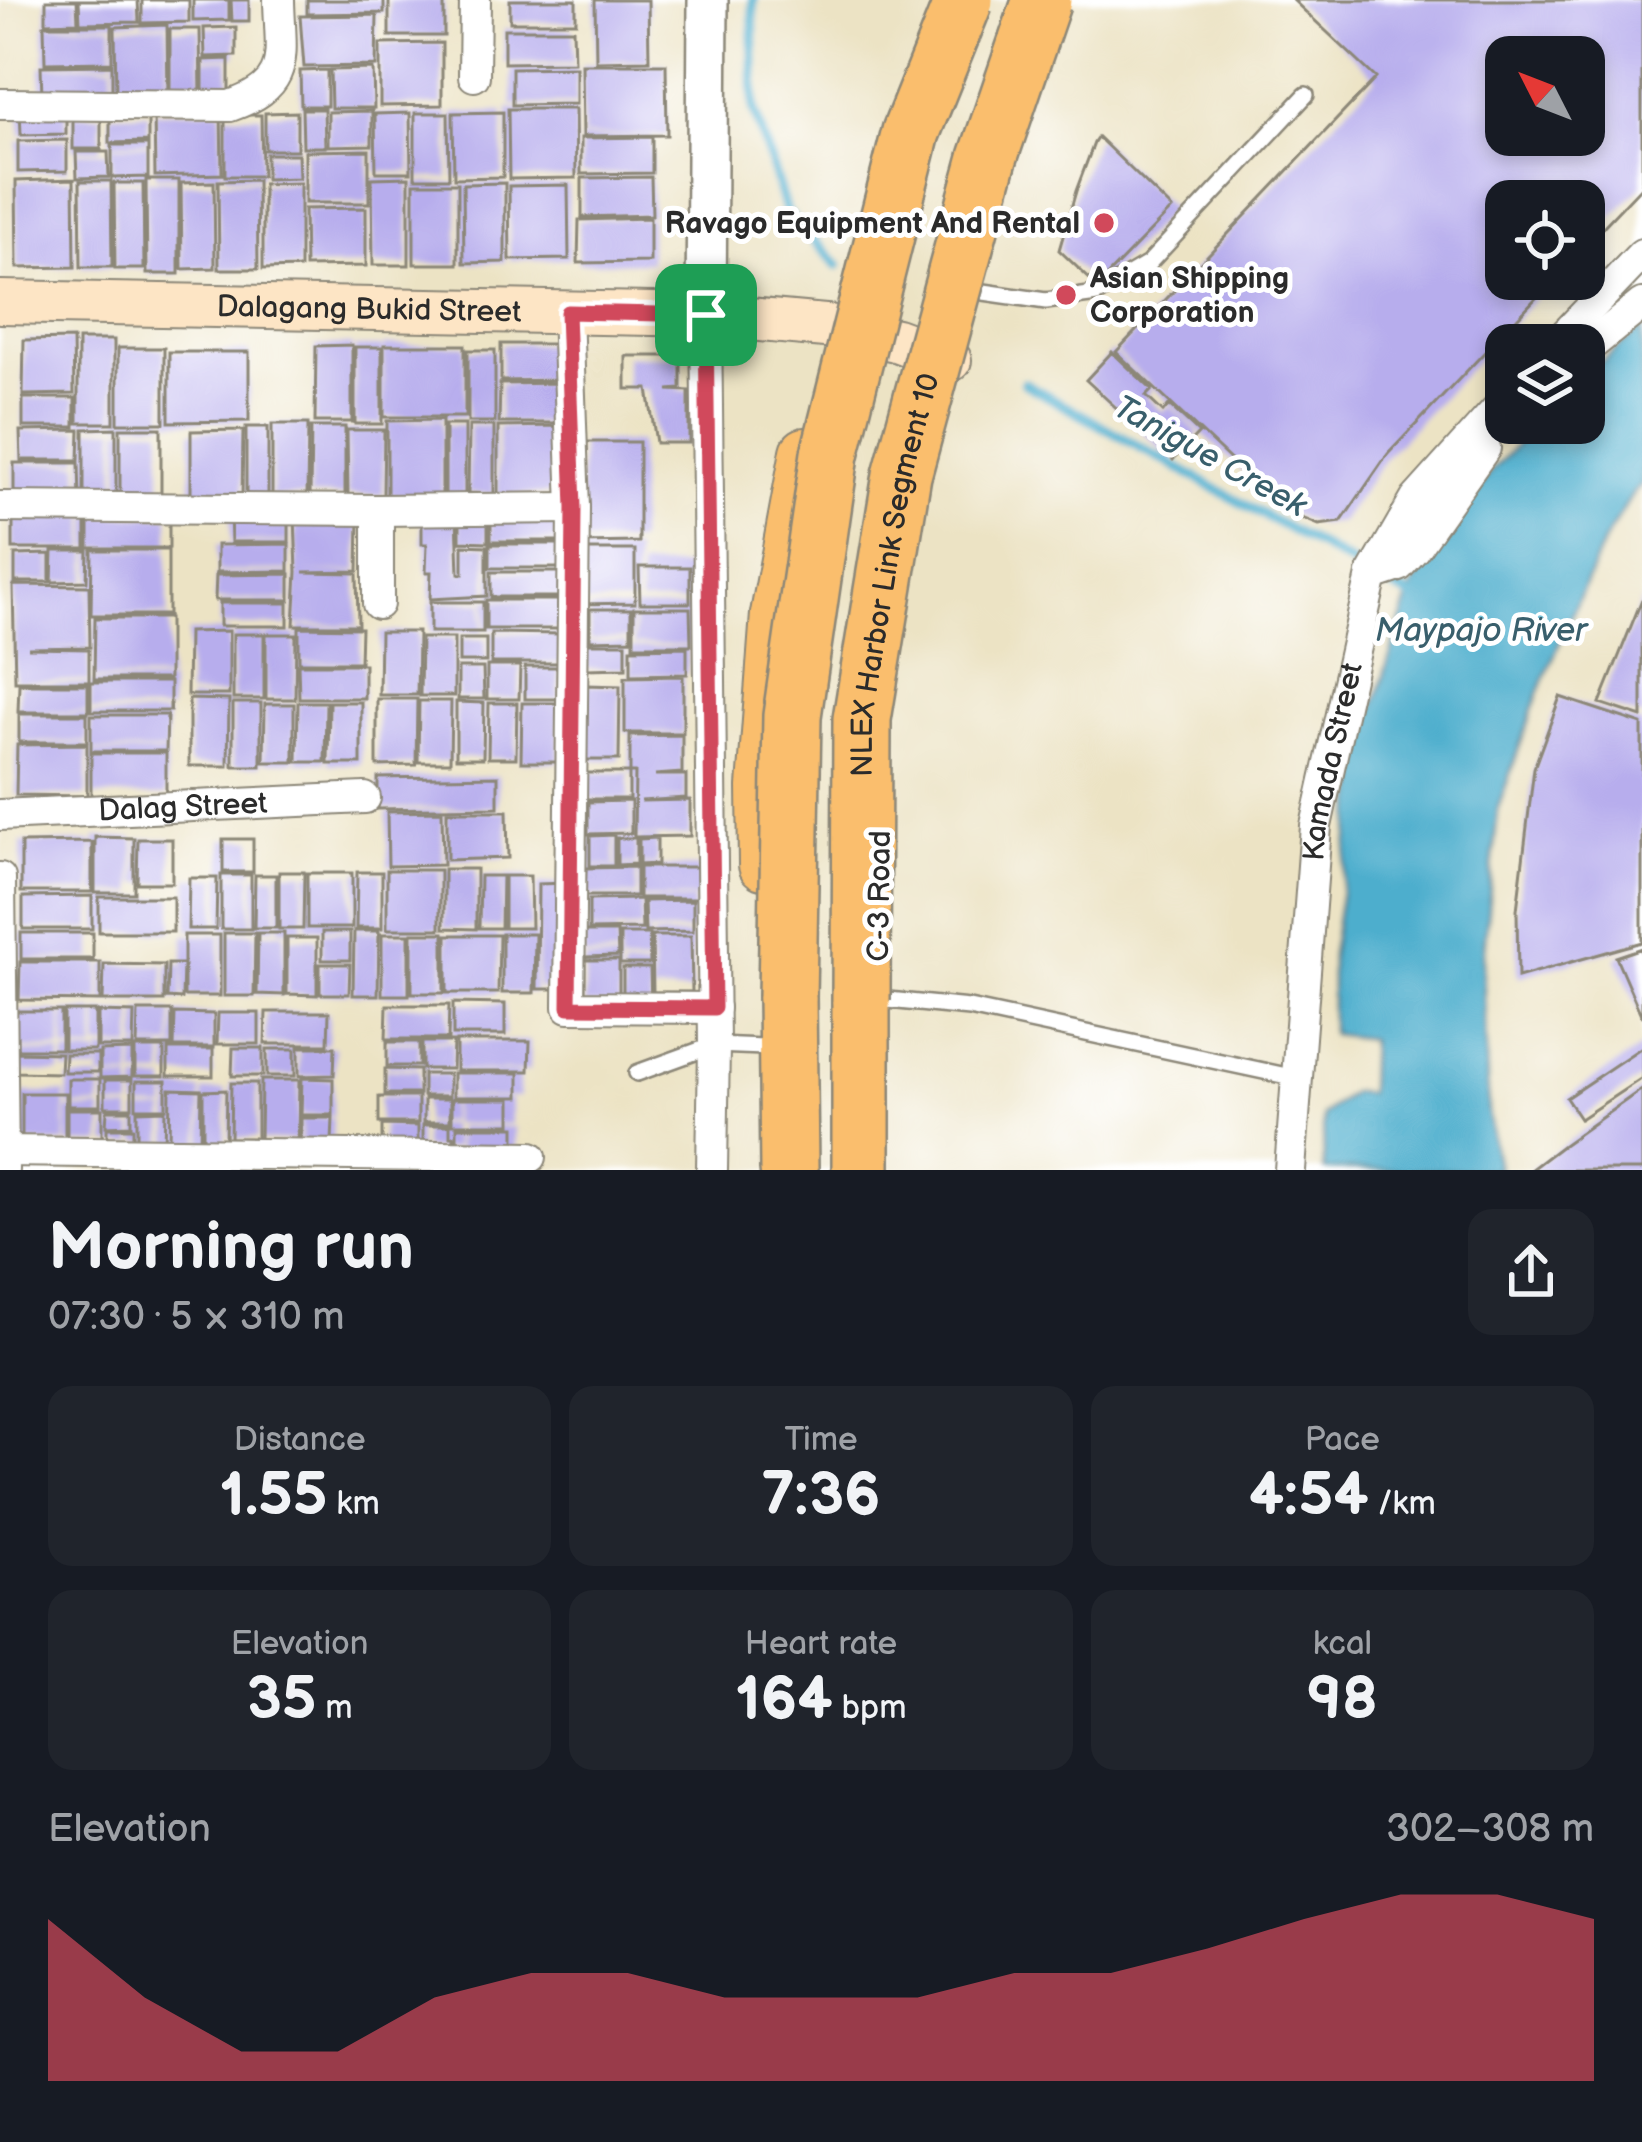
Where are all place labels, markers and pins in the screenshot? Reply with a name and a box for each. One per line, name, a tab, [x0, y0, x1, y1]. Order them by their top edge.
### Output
place label: Ravago Equipment And Rental	[665, 206, 1080, 242]
marker: Ravago Equipment And Rental	[1091, 210, 1117, 236]
place label: Asian Shipping Corporation	[1089, 261, 1289, 331]
pin	[655, 264, 757, 366]
marker: Asian Shipping Corporation	[1053, 282, 1079, 308]

